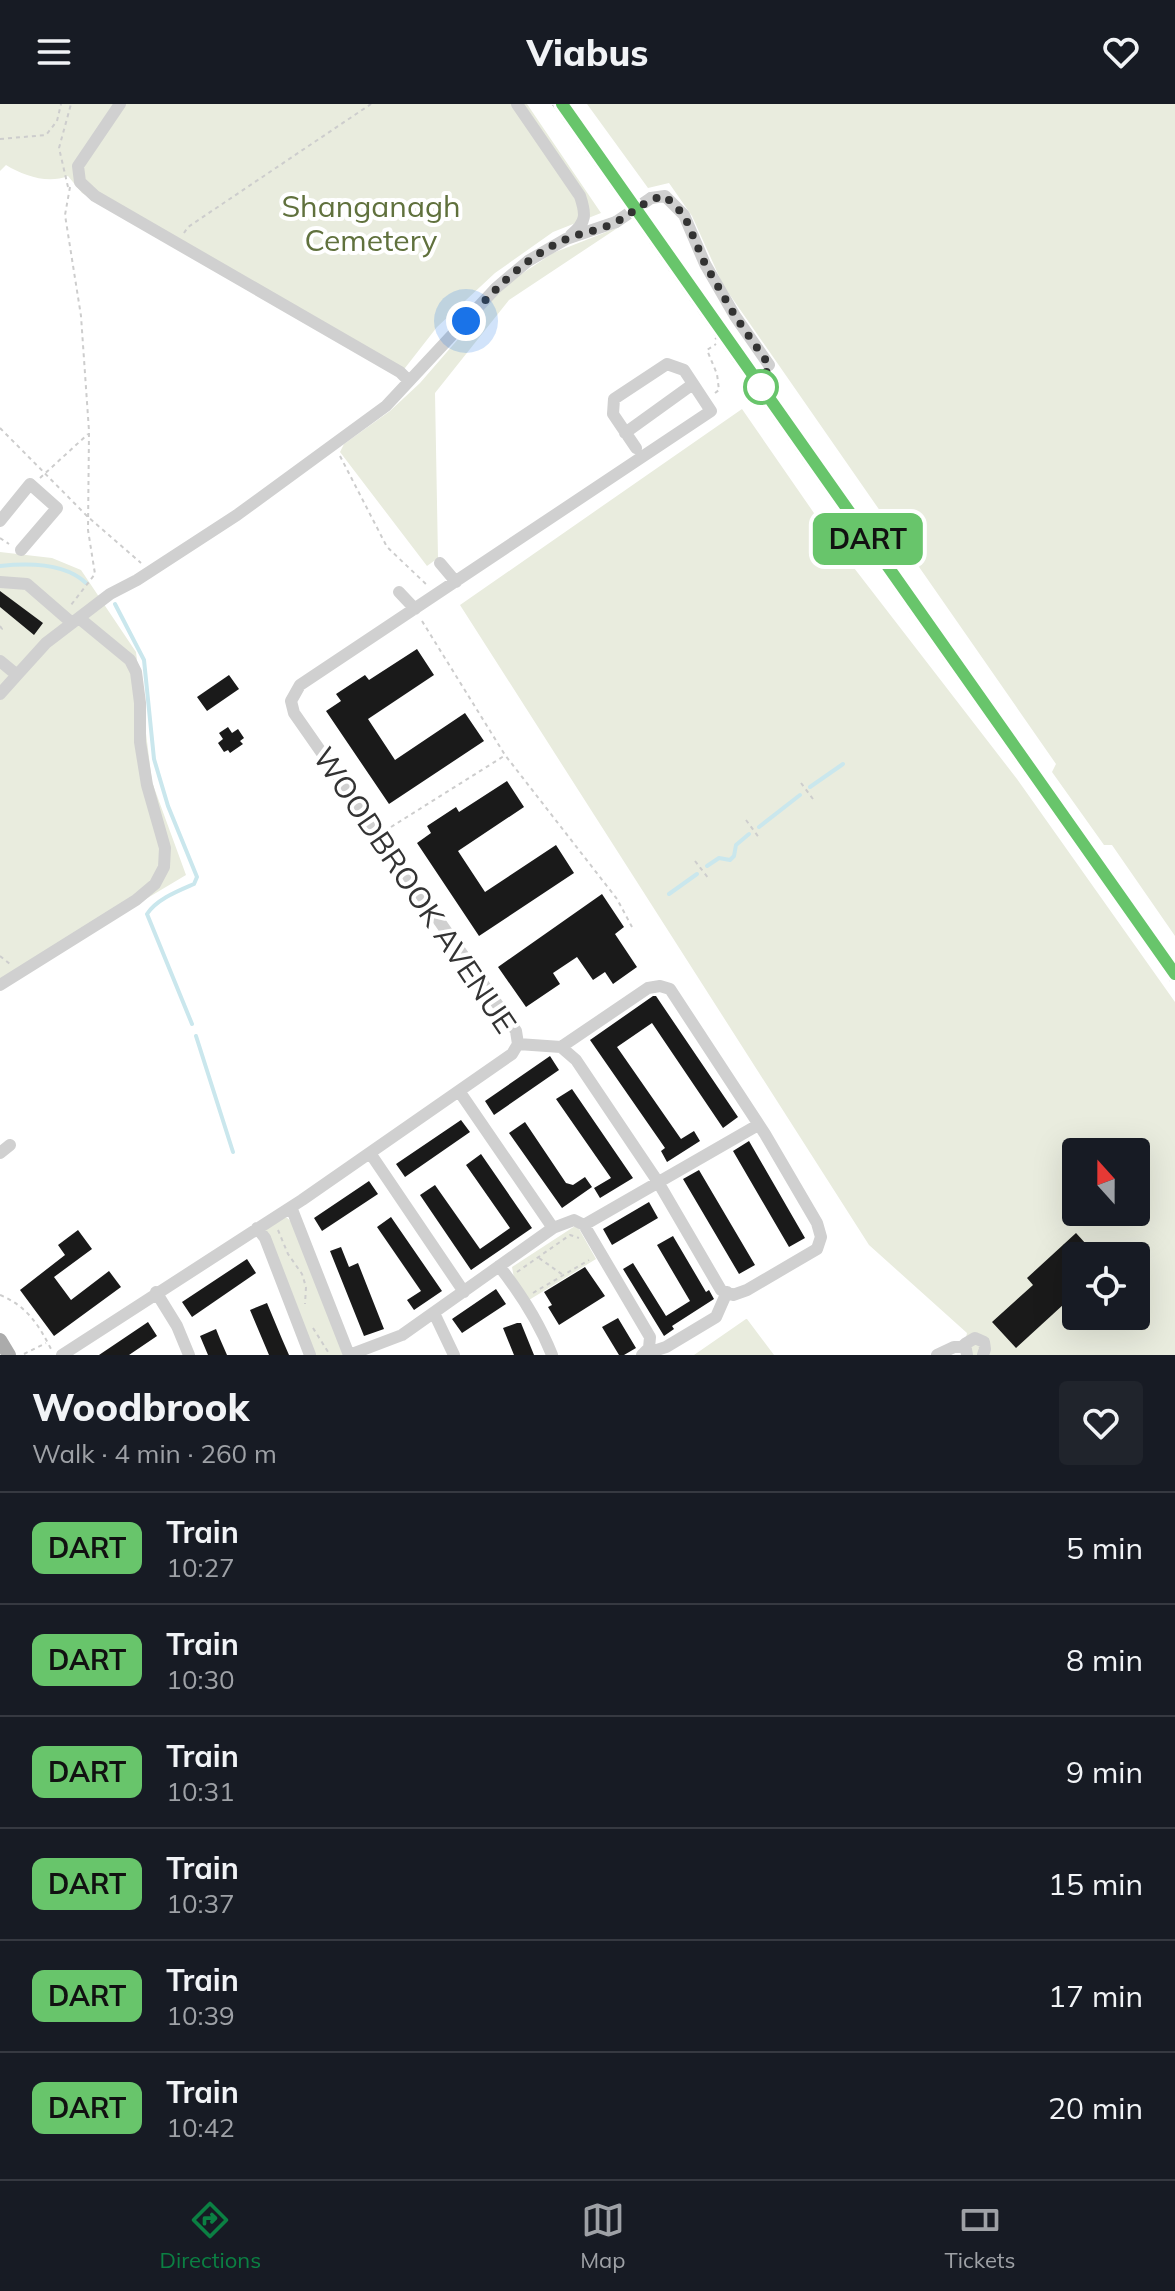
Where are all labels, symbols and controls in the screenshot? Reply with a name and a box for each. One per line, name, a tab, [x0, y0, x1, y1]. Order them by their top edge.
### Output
icon: menu	[32, 30, 76, 74]
text: Viabus	[527, 30, 648, 75]
icon: heart	[1099, 30, 1143, 74]
park label: Shanganagh Cemetery	[281, 187, 461, 259]
your location	[446, 301, 486, 341]
unlabelled marker	[744, 370, 778, 404]
line badge: DART	[812, 513, 924, 565]
text: DART	[829, 521, 907, 556]
street label: WOODBROOK AVENUE	[305, 740, 525, 1040]
north arrow	[1062, 1138, 1150, 1226]
map controls	[1062, 1138, 1150, 1330]
button: locate	[1062, 1242, 1150, 1330]
button: heart	[1059, 1381, 1143, 1465]
text: Woodbrook	[32, 1383, 249, 1431]
text: Walk · 4 min · 260 m	[32, 1437, 277, 1470]
text: Train	[166, 1513, 239, 1551]
text: 5 min	[1066, 1529, 1143, 1567]
text: DART	[48, 1530, 126, 1565]
text: 10:27	[166, 1551, 235, 1584]
text: Train	[166, 1625, 239, 1663]
text: 8 min	[1066, 1641, 1143, 1679]
text: DART	[48, 1642, 126, 1677]
text: 10:30	[166, 1663, 235, 1696]
text: Train	[166, 1737, 239, 1775]
text: 9 min	[1066, 1753, 1143, 1791]
text: DART	[48, 1754, 126, 1789]
text: 10:31	[166, 1775, 235, 1808]
text: Train	[166, 1849, 239, 1887]
text: 15 min	[1048, 1865, 1143, 1903]
text: DART	[48, 1866, 126, 1901]
text: 10:37	[166, 1887, 235, 1920]
text: Train	[166, 1961, 239, 1999]
text: 17 min	[1048, 1977, 1143, 2015]
text: DART	[48, 1978, 126, 2013]
text: 10:39	[166, 1999, 235, 2032]
text: Train	[166, 2073, 239, 2111]
text: 20 min	[1048, 2089, 1143, 2127]
text: DART	[48, 2090, 126, 2125]
text: 10:42	[166, 2111, 235, 2144]
tab: Directions	[159, 2198, 261, 2274]
tab: Map	[580, 2198, 625, 2274]
tab: Tickets	[944, 2198, 1015, 2274]

